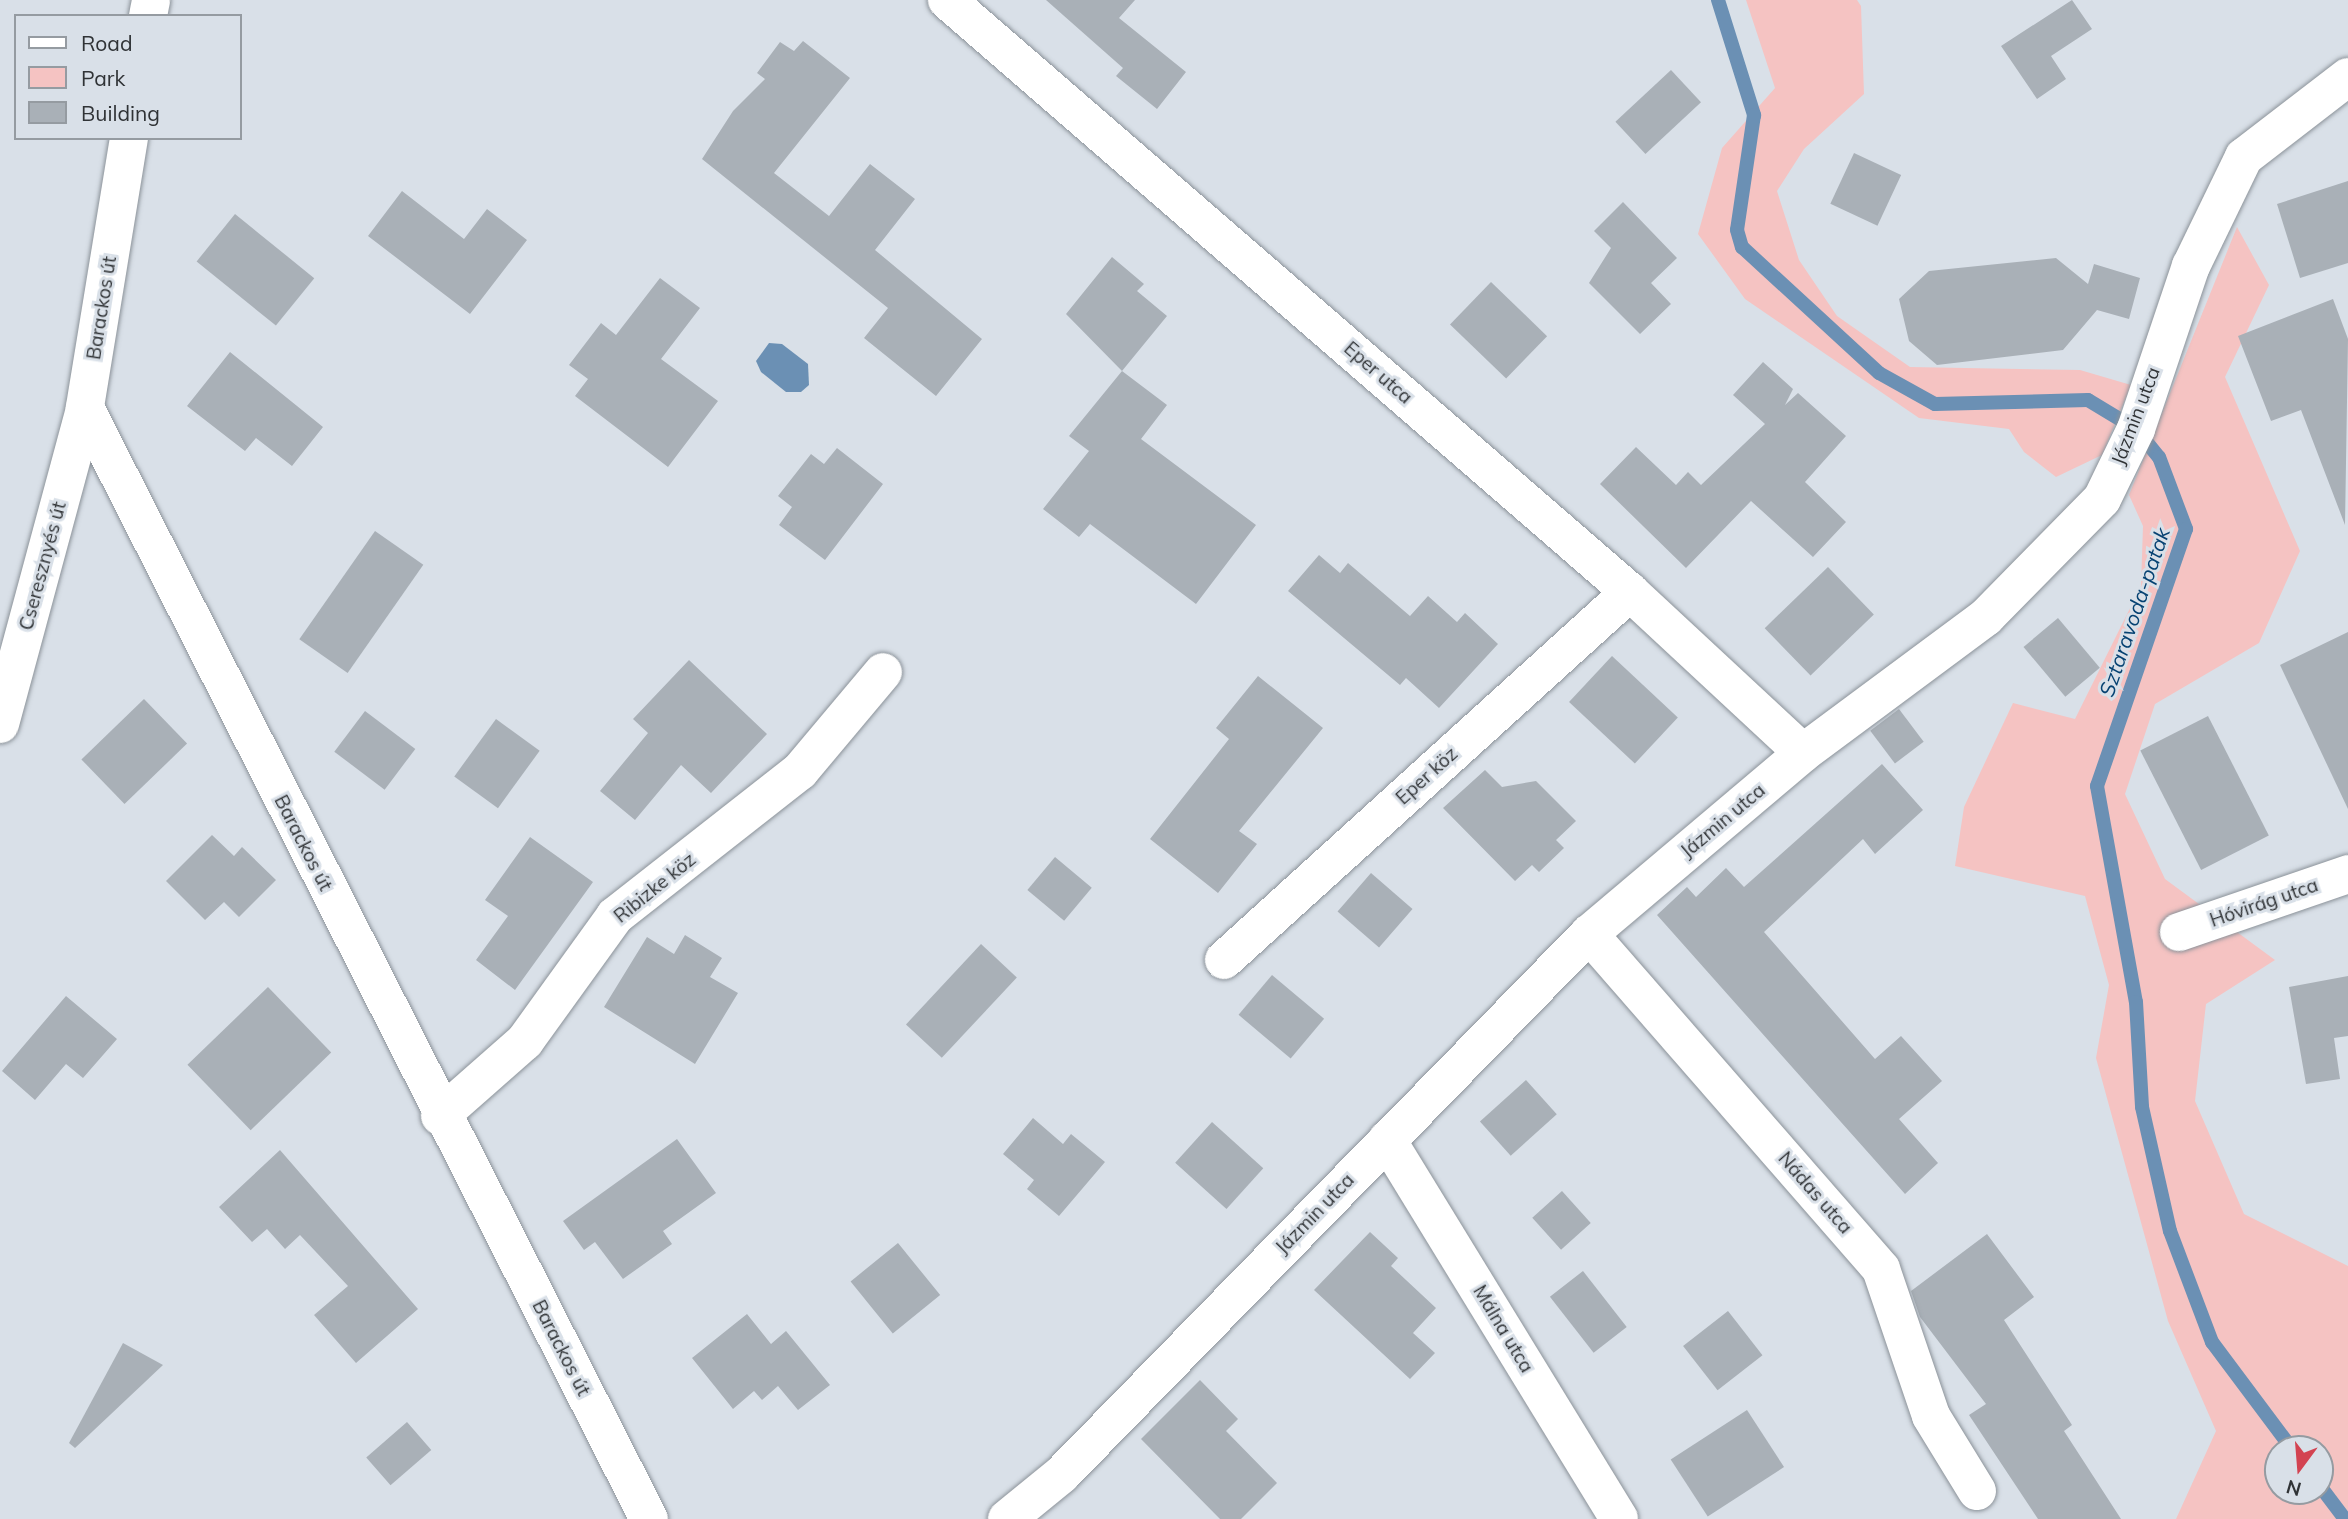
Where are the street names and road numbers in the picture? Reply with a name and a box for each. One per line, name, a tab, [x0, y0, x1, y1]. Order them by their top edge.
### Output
street label: Barackos út	[83, 255, 121, 361]
street label: Eper utca	[1339, 337, 1417, 409]
street label: Jázmin utca	[2107, 364, 2165, 468]
street label: Cseresznyés út	[15, 499, 71, 633]
street label: Eper köz	[1392, 742, 1462, 810]
street label: Jázmin utca	[1676, 779, 1770, 863]
street label: Barackos út	[269, 791, 337, 895]
street label: Ribizke köz	[610, 848, 700, 928]
street label: Hóvirág utca	[2207, 874, 2321, 932]
street label: Nádas utca	[1773, 1147, 1857, 1239]
street label: Jázmin utca	[1271, 1169, 1359, 1259]
street label: Málna utca	[1468, 1281, 1538, 1377]
street label: Barackos út	[527, 1296, 595, 1400]

